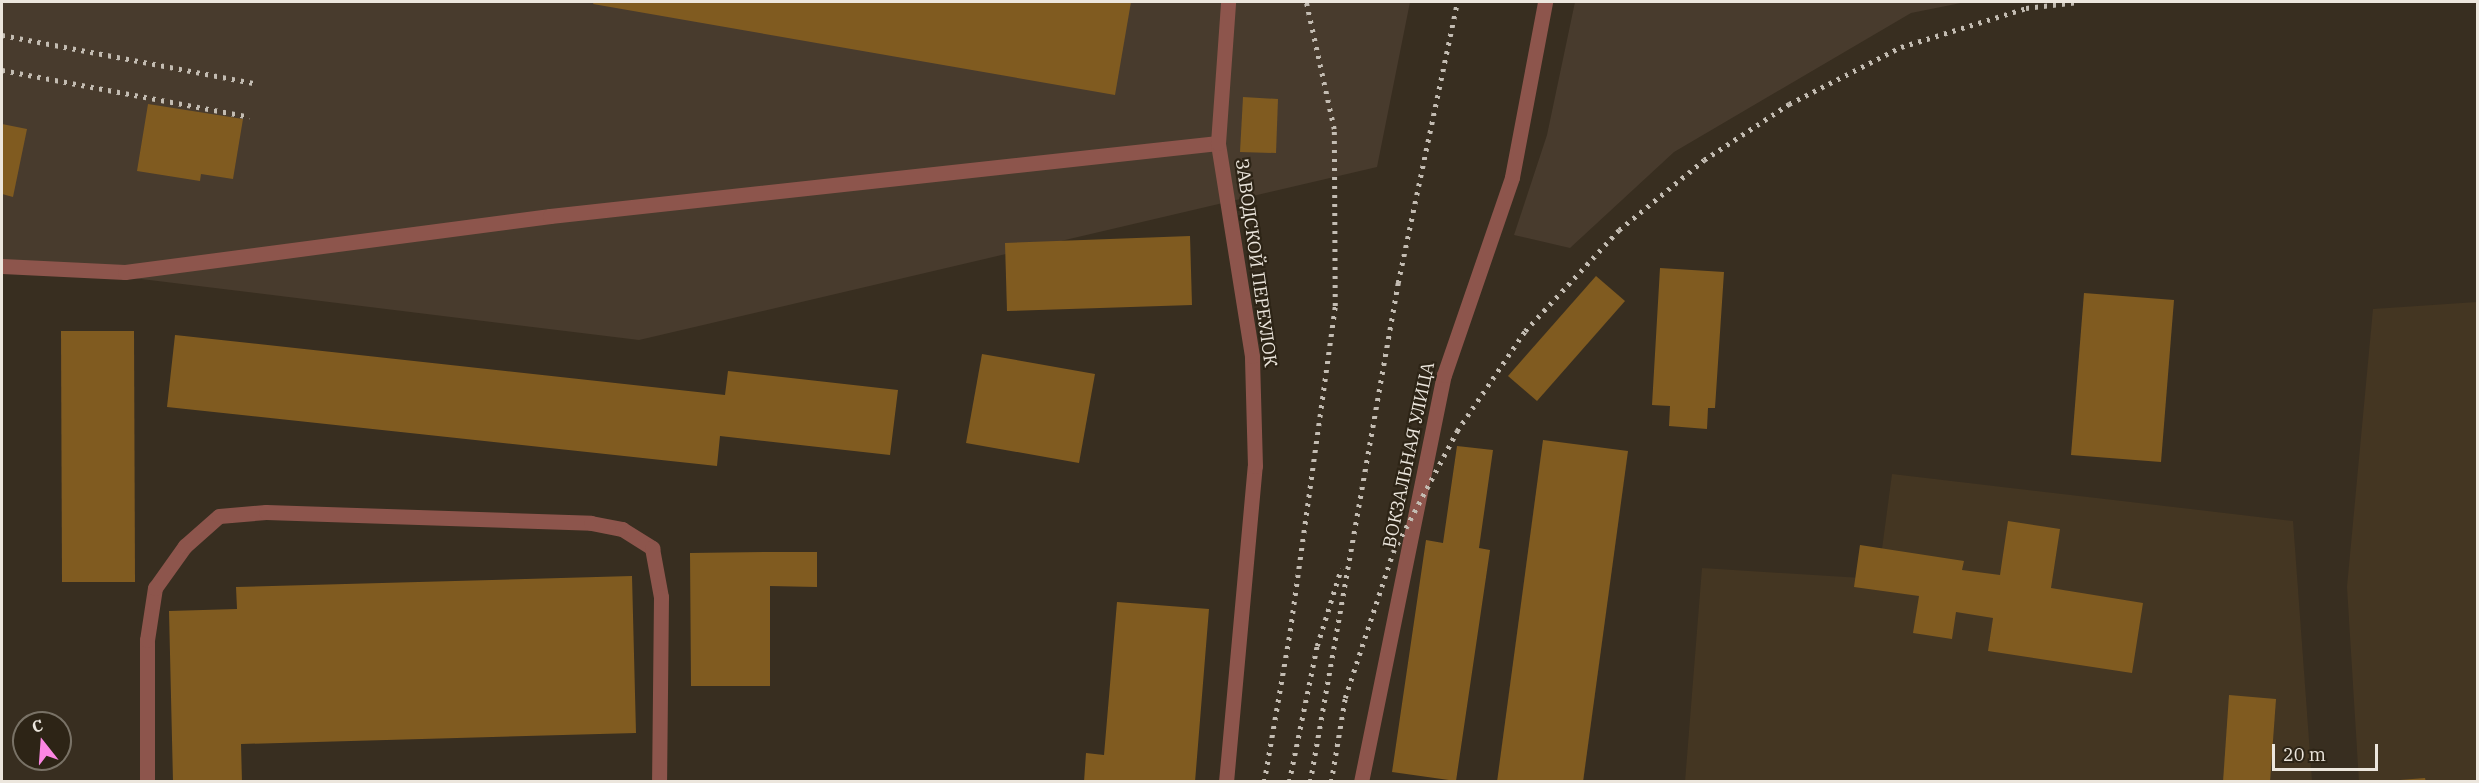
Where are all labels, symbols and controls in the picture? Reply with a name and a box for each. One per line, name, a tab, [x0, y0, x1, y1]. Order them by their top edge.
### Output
street label: ЗАВОДСКОЙ ПЕРЕУЛОК	[1231, 157, 1281, 369]
street label: ВОКЗАЛЬНАЯ УЛИЦА	[1379, 360, 1439, 550]
north arrow	[12, 711, 72, 771]
text: С	[29, 715, 45, 737]
scale bar	[2275, 732, 2382, 770]
text: 20 m	[2283, 743, 2326, 766]

